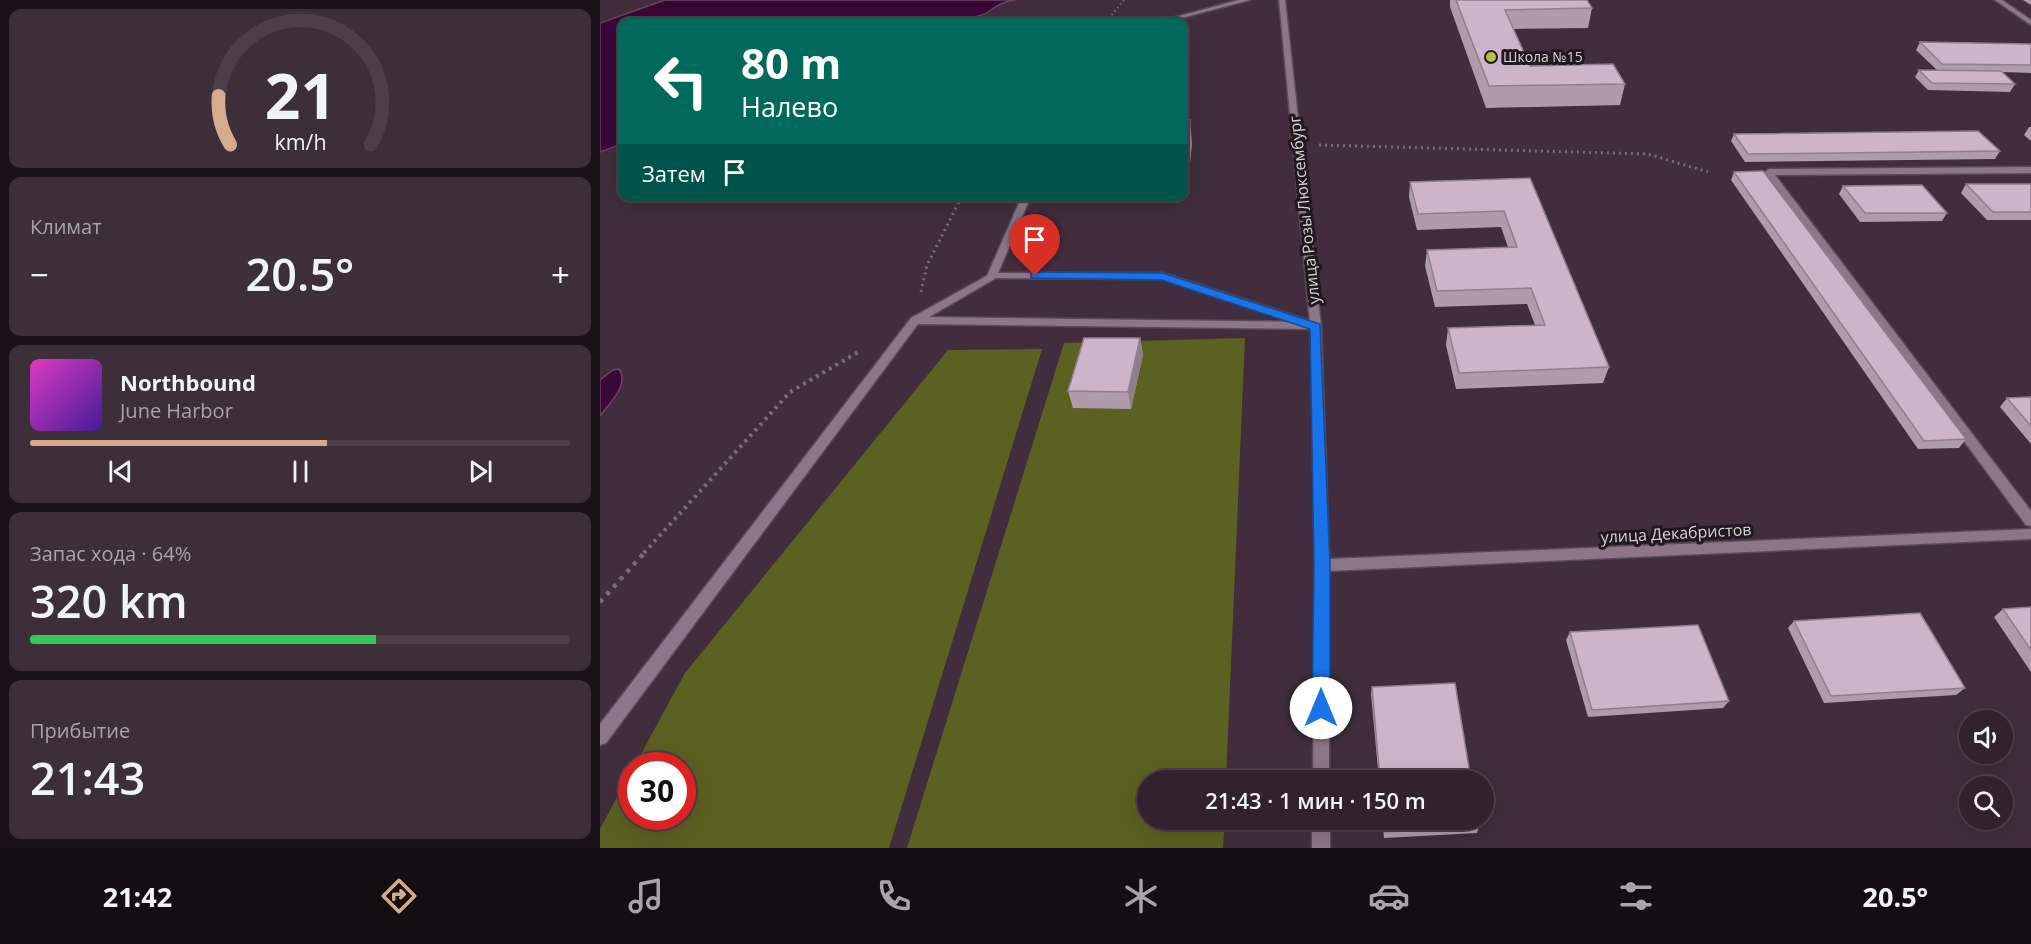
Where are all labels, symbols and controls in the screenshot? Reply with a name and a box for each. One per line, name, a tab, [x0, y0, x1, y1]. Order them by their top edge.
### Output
text: 80 m	[741, 34, 841, 91]
icon: left	[642, 42, 720, 120]
place label: Школа №15	[1503, 47, 1583, 66]
marker: Школа №15	[1484, 50, 1498, 64]
text: 21	[264, 53, 336, 138]
text: Налево	[741, 88, 838, 125]
street label: улица Розы Люксембург	[1283, 115, 1325, 305]
text: km/h	[274, 128, 326, 157]
icon: arrive	[718, 156, 751, 189]
text: Затем	[642, 158, 706, 188]
text: Климат	[30, 213, 102, 240]
pin	[1009, 214, 1060, 276]
icon: arrive	[1018, 223, 1051, 256]
text: 20.5°	[246, 243, 354, 304]
text: −	[30, 252, 49, 297]
text: +	[551, 252, 570, 297]
text: Northbound	[120, 367, 256, 397]
text: June Harbor	[120, 397, 233, 424]
icon: previous	[104, 455, 137, 488]
icon: pause	[284, 455, 317, 488]
icon: next	[464, 455, 497, 488]
street label: улица Декабристов	[1600, 518, 1752, 548]
text: Запас хода · 64%	[30, 540, 191, 567]
text: 320 km	[30, 570, 188, 631]
position arrow	[1289, 676, 1353, 740]
map controls	[1959, 710, 2013, 830]
button: sound	[1959, 710, 2013, 764]
text: Прибытие	[30, 717, 130, 744]
text: 21:43	[30, 747, 145, 808]
speed limit sign: 30	[618, 752, 696, 830]
button: search	[1959, 776, 2013, 830]
text: 21:43 · 1 мин · 150 m	[1205, 785, 1426, 815]
icon: directions	[378, 875, 420, 917]
icon: music	[625, 875, 667, 917]
icon: phone	[873, 875, 915, 917]
icon: climate	[1120, 875, 1162, 917]
icon: car	[1368, 875, 1410, 917]
icon: filters	[1615, 875, 1657, 917]
text: 21:42	[103, 878, 172, 915]
text: 20.5°	[1863, 878, 1928, 915]

